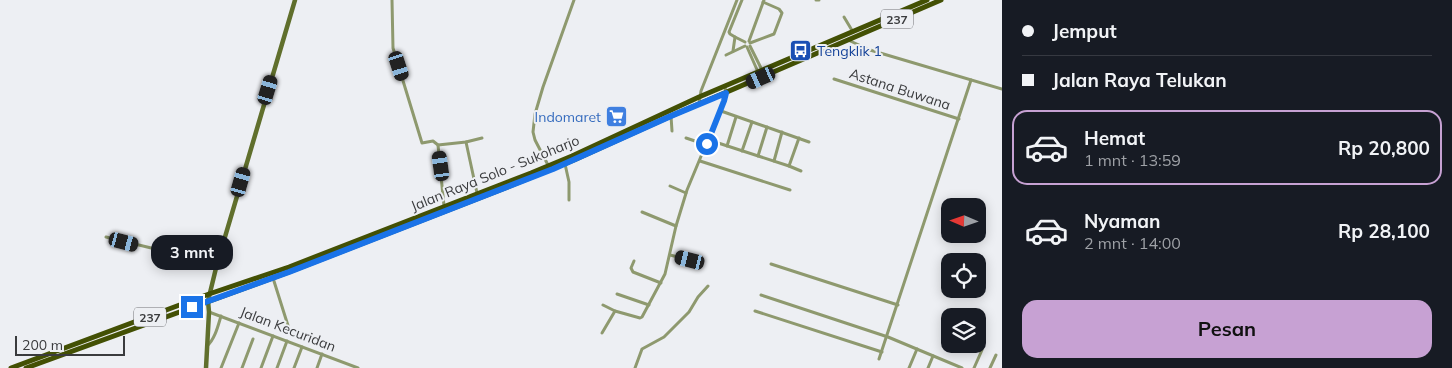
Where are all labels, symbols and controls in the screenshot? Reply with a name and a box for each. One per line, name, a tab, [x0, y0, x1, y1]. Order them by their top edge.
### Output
road number: 237	[881, 10, 913, 28]
text: Jemput	[1052, 19, 1117, 43]
bus stop icon: Tengklik 1	[789, 39, 813, 63]
place label: Tengklik 1	[817, 42, 882, 60]
car	[387, 49, 410, 83]
street label: Astana Buwana	[847, 64, 953, 114]
car	[744, 65, 777, 91]
text: Jalan Raya Telukan	[1052, 68, 1227, 92]
car	[256, 73, 279, 107]
supermarket icon: Indomaret	[605, 105, 629, 129]
place label: Indomaret	[535, 108, 601, 126]
icon: car	[1024, 125, 1069, 170]
text: Hemat	[1084, 126, 1145, 150]
street label: Jalan Raya Solo - Sukoharjo	[408, 131, 582, 215]
route start	[696, 133, 718, 155]
text: Rp 20,800	[1338, 136, 1430, 160]
car	[431, 150, 450, 182]
text: 1 mnt · 13:59	[1084, 150, 1181, 170]
car	[229, 166, 252, 198]
north arrow	[941, 198, 986, 242]
map controls	[941, 198, 986, 353]
icon: car	[1024, 208, 1069, 253]
text: Nyaman	[1084, 209, 1161, 233]
text: Rp 28,100	[1338, 219, 1430, 243]
car	[107, 231, 140, 253]
text: 2 mnt · 14:00	[1084, 233, 1181, 253]
callout: 3 mnt	[151, 234, 233, 270]
text: 3 mnt	[170, 242, 214, 262]
car	[673, 249, 706, 271]
button: locate	[941, 253, 986, 298]
route end	[181, 296, 203, 318]
button: Pesan	[1022, 300, 1432, 358]
street label: Jalan Kecuridan	[237, 302, 339, 356]
road number: 237	[134, 308, 166, 326]
button: layers	[941, 308, 986, 353]
scale bar	[15, 333, 125, 356]
text: 200 m	[22, 336, 63, 354]

